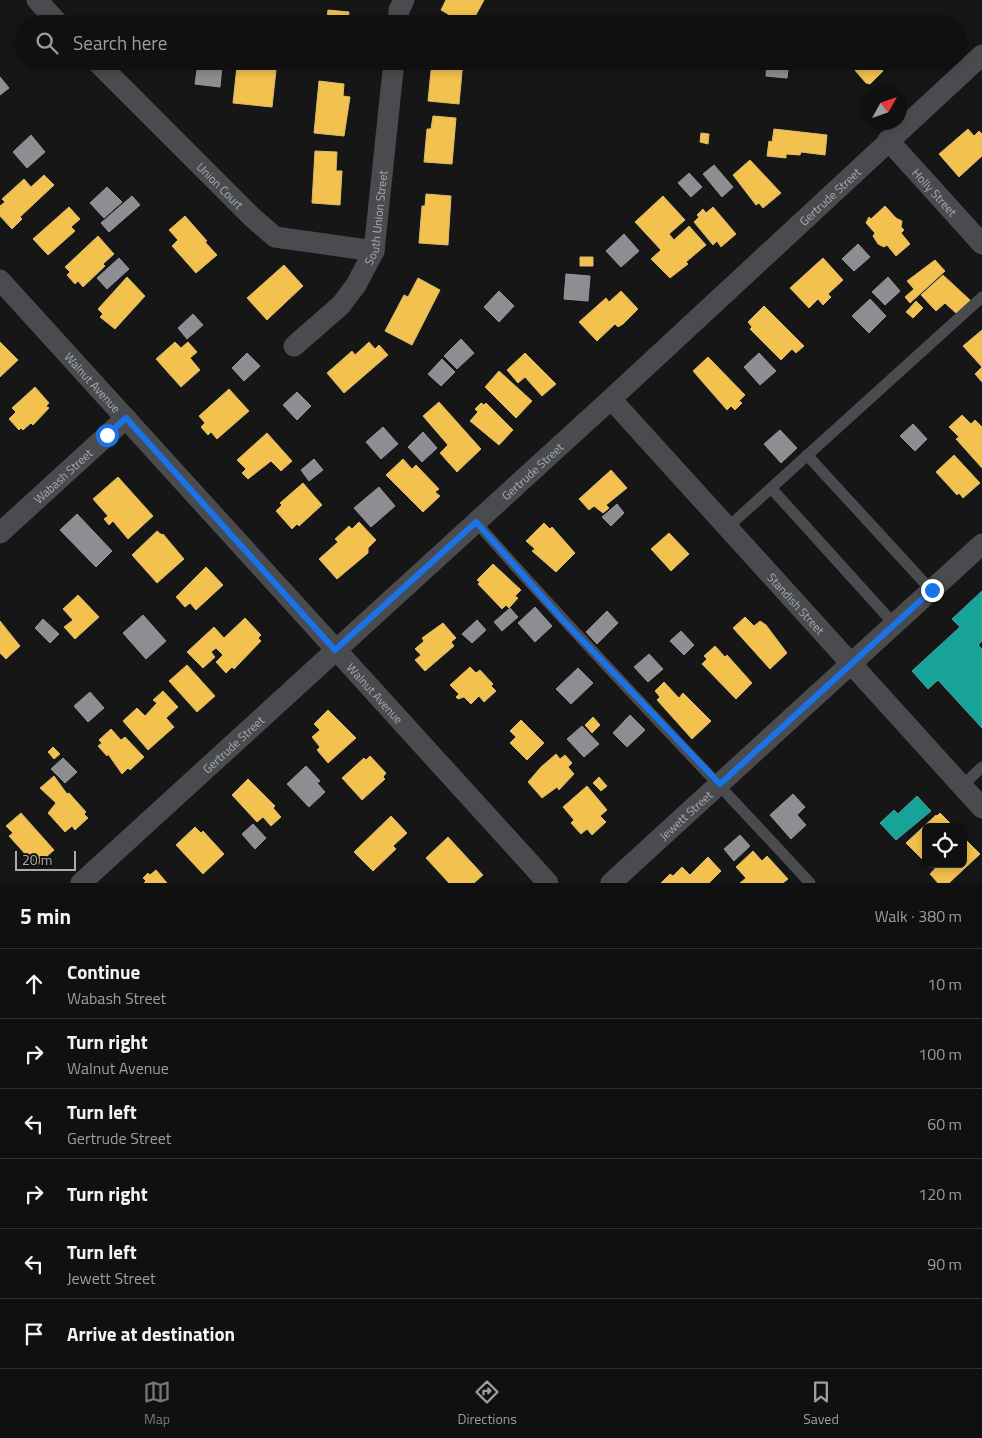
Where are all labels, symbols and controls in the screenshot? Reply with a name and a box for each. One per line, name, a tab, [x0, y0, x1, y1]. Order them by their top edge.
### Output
search box	[15, 15, 967, 70]
text: Search here	[73, 28, 167, 57]
icon: search	[33, 29, 61, 57]
north arrow	[862, 85, 907, 130]
street label: Union Court	[193, 158, 249, 214]
street label: Gertrude Street	[794, 162, 865, 230]
street label: Holly Street	[908, 164, 962, 221]
street label: South Union Street	[359, 169, 392, 268]
street label: Walnut Avenue	[60, 347, 126, 417]
route start	[96, 424, 119, 447]
street label: Gertrude Street	[497, 437, 568, 504]
street label: Wabash Street	[29, 443, 97, 508]
street label: Standish Street	[763, 568, 830, 639]
route end	[921, 579, 944, 602]
street label: Walnut Avenue	[343, 658, 408, 728]
street label: Gertrude Street	[198, 710, 269, 778]
street label: Jewett Street	[655, 785, 717, 844]
map controls	[922, 823, 967, 868]
button: locate	[922, 823, 967, 868]
scale bar	[15, 848, 76, 871]
text: 20 m	[22, 849, 52, 870]
text: 5 min	[20, 900, 71, 932]
text: Walk · 380 m	[874, 904, 962, 928]
text: Continue	[67, 957, 140, 986]
icon: ahead	[20, 970, 48, 998]
text: 10 m	[927, 972, 962, 996]
text: Wabash Street	[67, 986, 166, 1010]
text: Turn right	[67, 1027, 148, 1056]
icon: right	[20, 1040, 48, 1068]
text: 100 m	[918, 1042, 962, 1066]
text: Walnut Avenue	[67, 1056, 169, 1080]
text: Turn left	[67, 1097, 137, 1126]
icon: left	[20, 1110, 48, 1138]
text: 60 m	[927, 1112, 962, 1136]
text: Gertrude Street	[67, 1126, 171, 1150]
text: Turn right	[67, 1179, 148, 1208]
icon: right	[20, 1180, 48, 1208]
text: 120 m	[918, 1182, 962, 1206]
text: Turn left	[67, 1237, 137, 1266]
icon: left	[20, 1250, 48, 1278]
text: 90 m	[927, 1252, 962, 1276]
text: Jewett Street	[67, 1266, 156, 1290]
text: Arrive at destination	[67, 1319, 235, 1348]
icon: arrive	[20, 1320, 48, 1348]
tab: Map	[143, 1378, 171, 1429]
tab: Directions	[457, 1378, 517, 1429]
tab: Saved	[803, 1378, 839, 1429]

